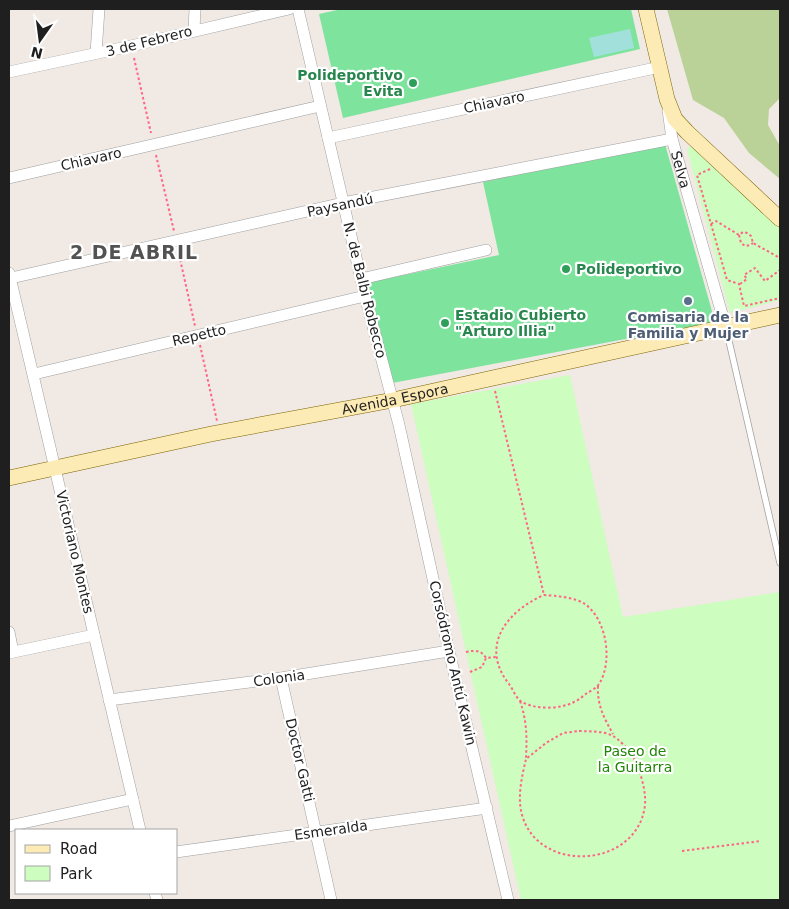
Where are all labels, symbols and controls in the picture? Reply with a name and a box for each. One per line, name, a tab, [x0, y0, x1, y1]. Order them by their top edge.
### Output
north arrow	[15, 15, 65, 65]
street label: 3 de Febrero	[104, 23, 194, 59]
text: N	[29, 43, 44, 62]
place label: Polideportivo Evita	[297, 67, 403, 99]
marker: Polideportivo Evita	[407, 77, 419, 89]
street label: Chiavaro	[462, 88, 526, 116]
street label: Chiavaro	[59, 144, 123, 174]
street label: Selva	[668, 149, 694, 190]
street label: Paysandú	[305, 190, 375, 220]
street label: N. de Balbi Robecco	[340, 220, 390, 360]
district label: 2 DE ABRIL	[70, 241, 198, 263]
place label: Polideportivo	[576, 261, 682, 277]
marker: Polideportivo	[560, 263, 572, 275]
marker: Comisaria de la Familia y Mujer	[682, 295, 694, 307]
place label: Estadio Cubierto "Arturo Illia"	[455, 307, 587, 339]
place label: Comisaria de la Familia y Mujer	[627, 309, 749, 341]
marker: Estadio Cubierto "Arturo Illia"	[439, 317, 451, 329]
street label: Repetto	[171, 321, 227, 349]
street label: Avenida Espora	[340, 380, 450, 417]
street label: Victoriano Montes	[53, 489, 97, 615]
street label: Corsódromo Antú Kawin	[426, 579, 480, 747]
street label: Colonia	[252, 666, 306, 690]
street label: Doctor Gatti	[283, 716, 317, 804]
park label: Paseo de la Guitarra	[598, 743, 672, 775]
street label: Esmeralda	[293, 817, 369, 843]
legend	[15, 829, 178, 894]
text: Road	[60, 840, 98, 858]
text: Park	[60, 865, 93, 883]

